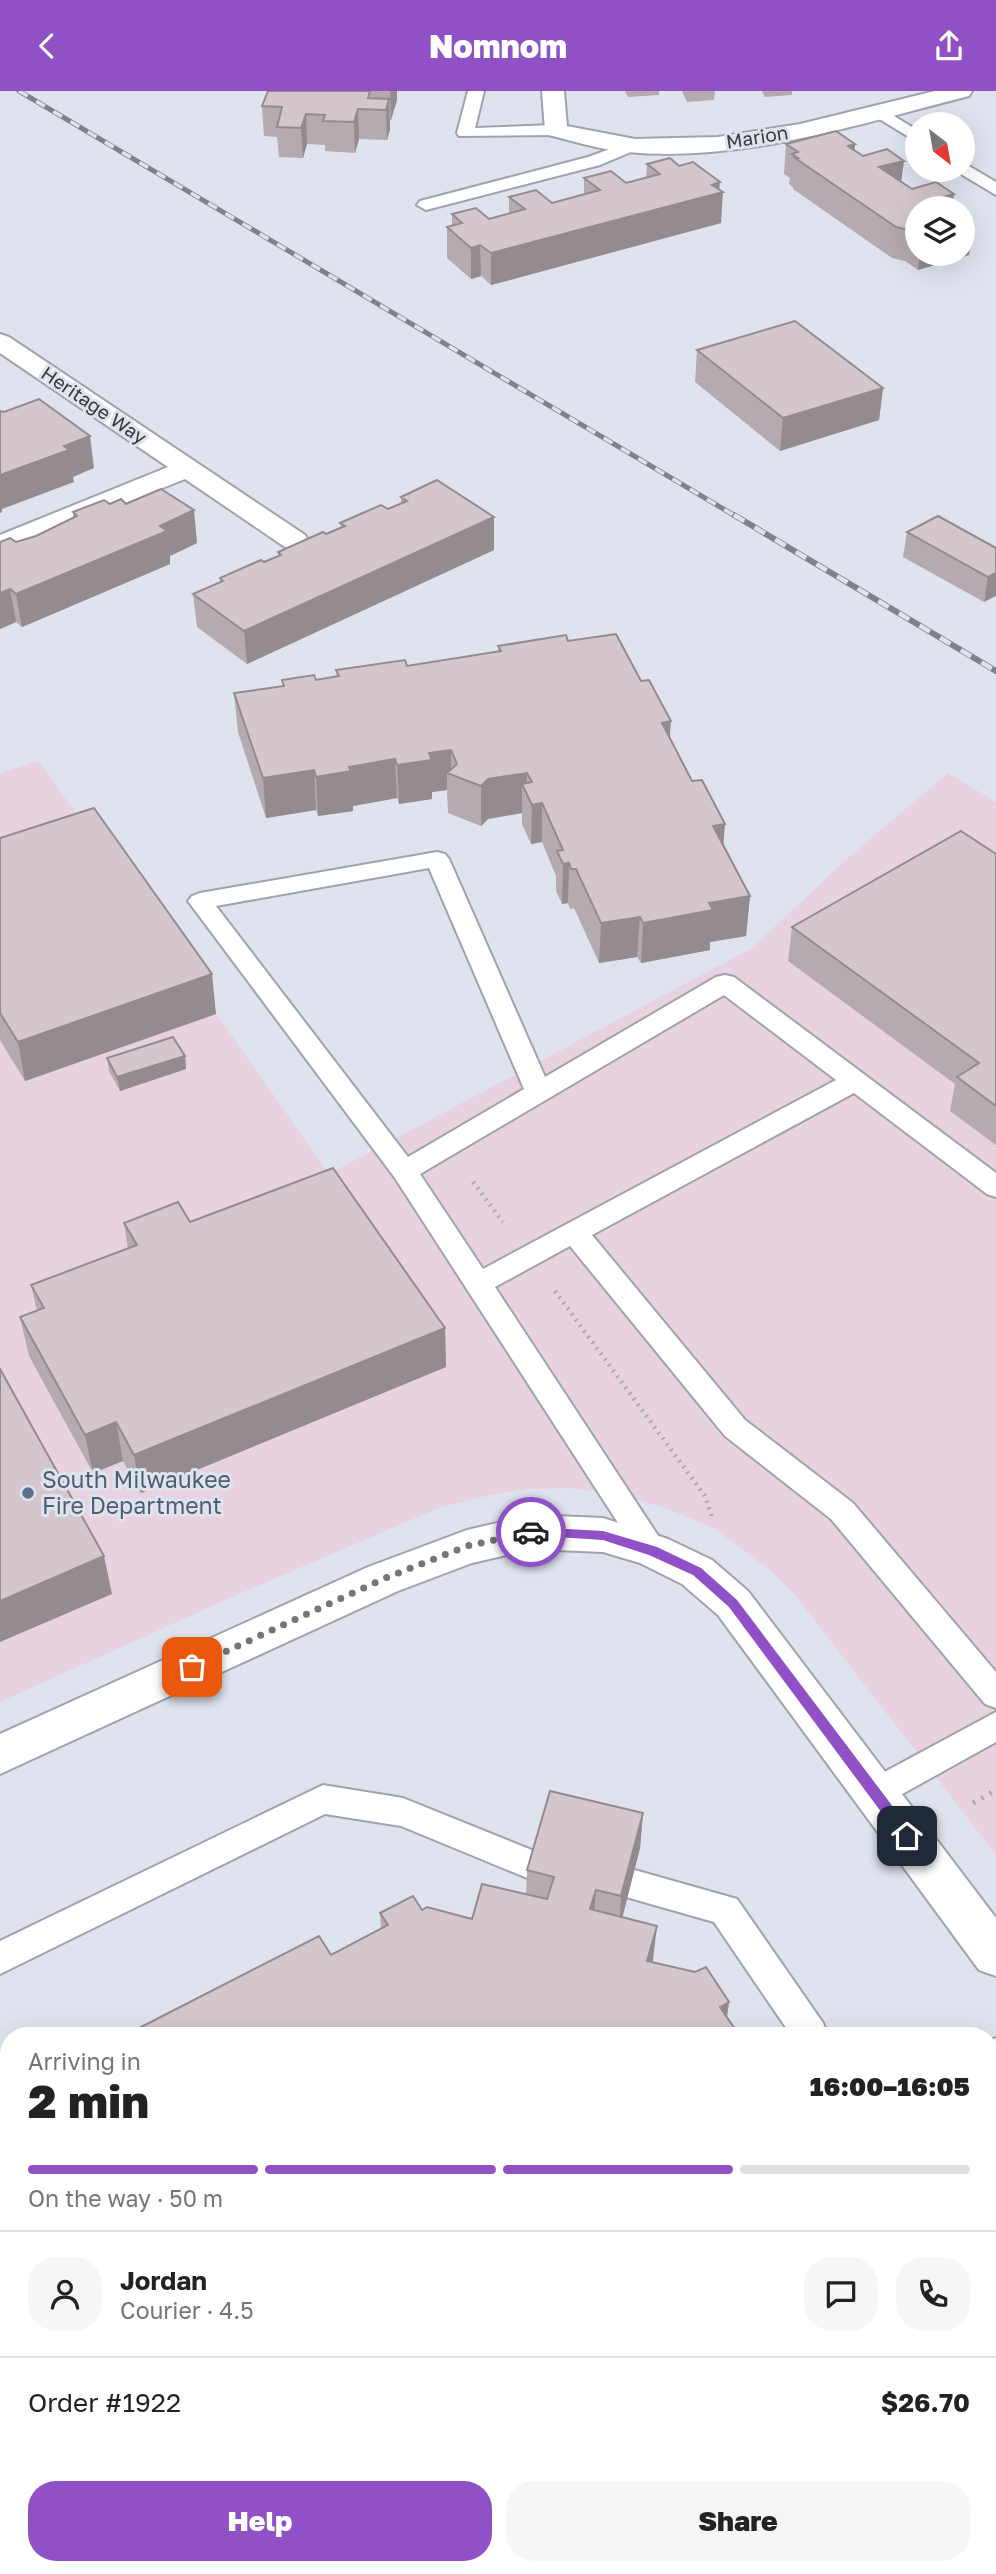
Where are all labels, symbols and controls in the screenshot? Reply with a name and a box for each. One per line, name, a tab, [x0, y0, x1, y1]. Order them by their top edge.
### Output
icon: back	[28, 27, 66, 65]
text: Nomnom	[429, 27, 567, 65]
icon: share	[930, 27, 968, 65]
north arrow	[905, 112, 975, 182]
map controls	[905, 112, 975, 266]
street label: Marion	[724, 120, 790, 153]
button: layers	[905, 196, 975, 266]
street label: Heritage Way	[37, 361, 152, 448]
place label: South Milwaukee Fire Department	[42, 1465, 231, 1519]
marker: South Milwaukee Fire Department	[20, 1485, 36, 1501]
courier	[496, 1497, 566, 1567]
icon: car	[512, 1513, 550, 1551]
pin	[162, 1637, 222, 1697]
icon: bag	[173, 1648, 211, 1686]
pin	[877, 1806, 937, 1866]
icon: home	[888, 1817, 926, 1855]
text: Arriving in	[28, 2047, 141, 2075]
text: 16:00–16:05	[810, 2071, 970, 2102]
text: 2 min	[28, 2073, 149, 2128]
text: On the way · 50 m	[28, 2184, 223, 2212]
button: person	[28, 2257, 102, 2331]
button: chat	[804, 2257, 878, 2331]
button: phone	[896, 2257, 970, 2331]
text: Jordan	[120, 2265, 207, 2296]
text: Courier · 4.5	[120, 2296, 253, 2324]
text: Order #1922	[28, 2387, 181, 2418]
text: $26.70	[881, 2387, 970, 2418]
button: Help	[28, 2481, 492, 2561]
button: Share	[506, 2481, 970, 2561]

